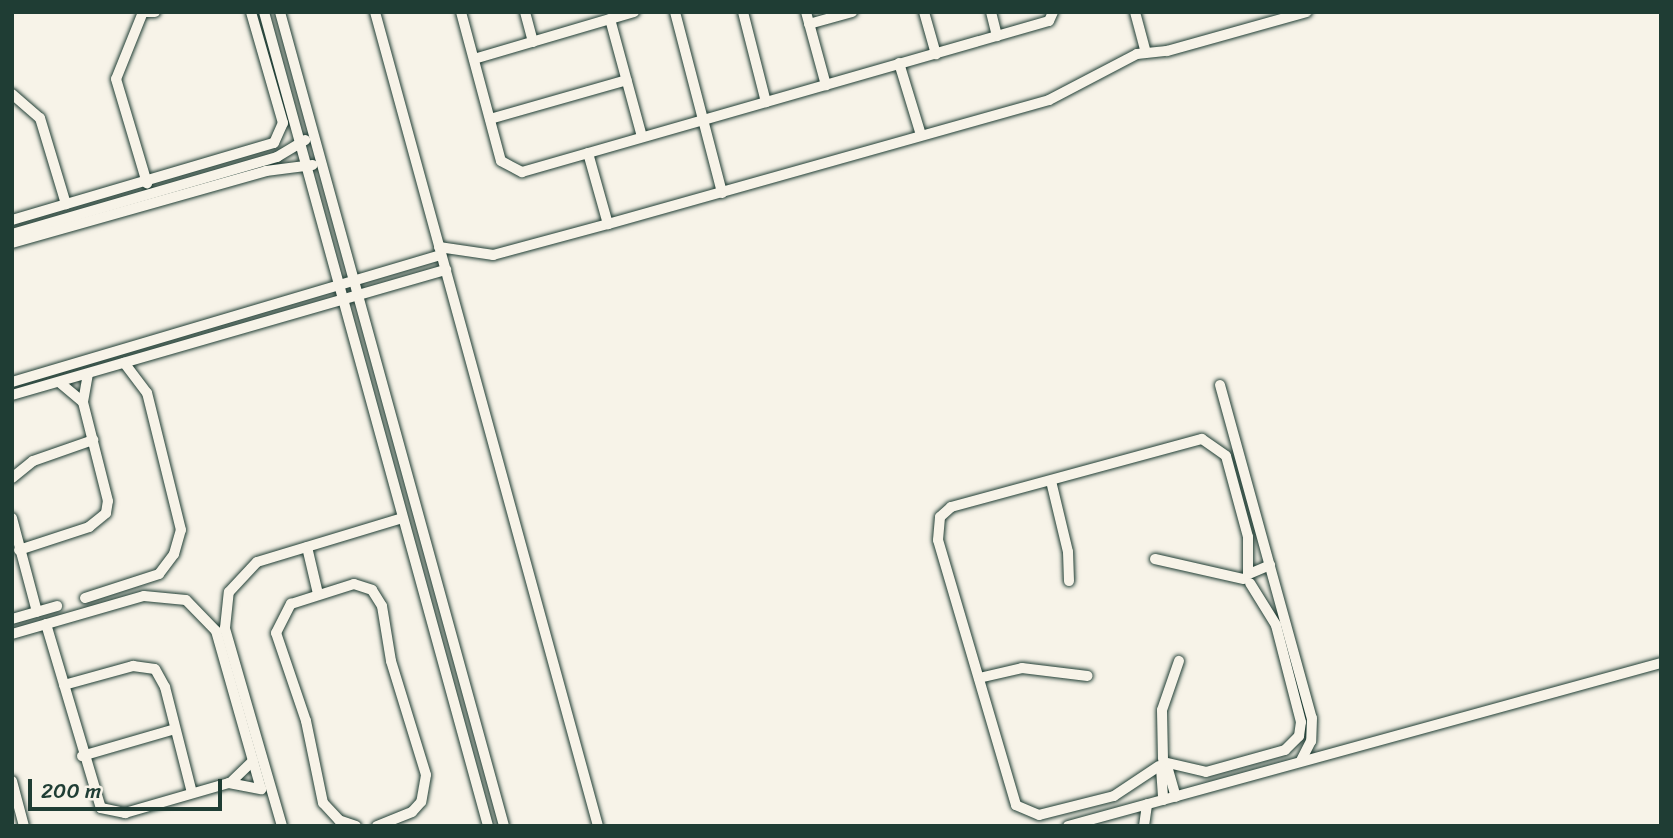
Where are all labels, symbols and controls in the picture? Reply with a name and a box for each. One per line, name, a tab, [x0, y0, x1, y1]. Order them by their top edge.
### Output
scale bar	[32, 764, 226, 808]
text: 200 m	[41, 772, 101, 810]

